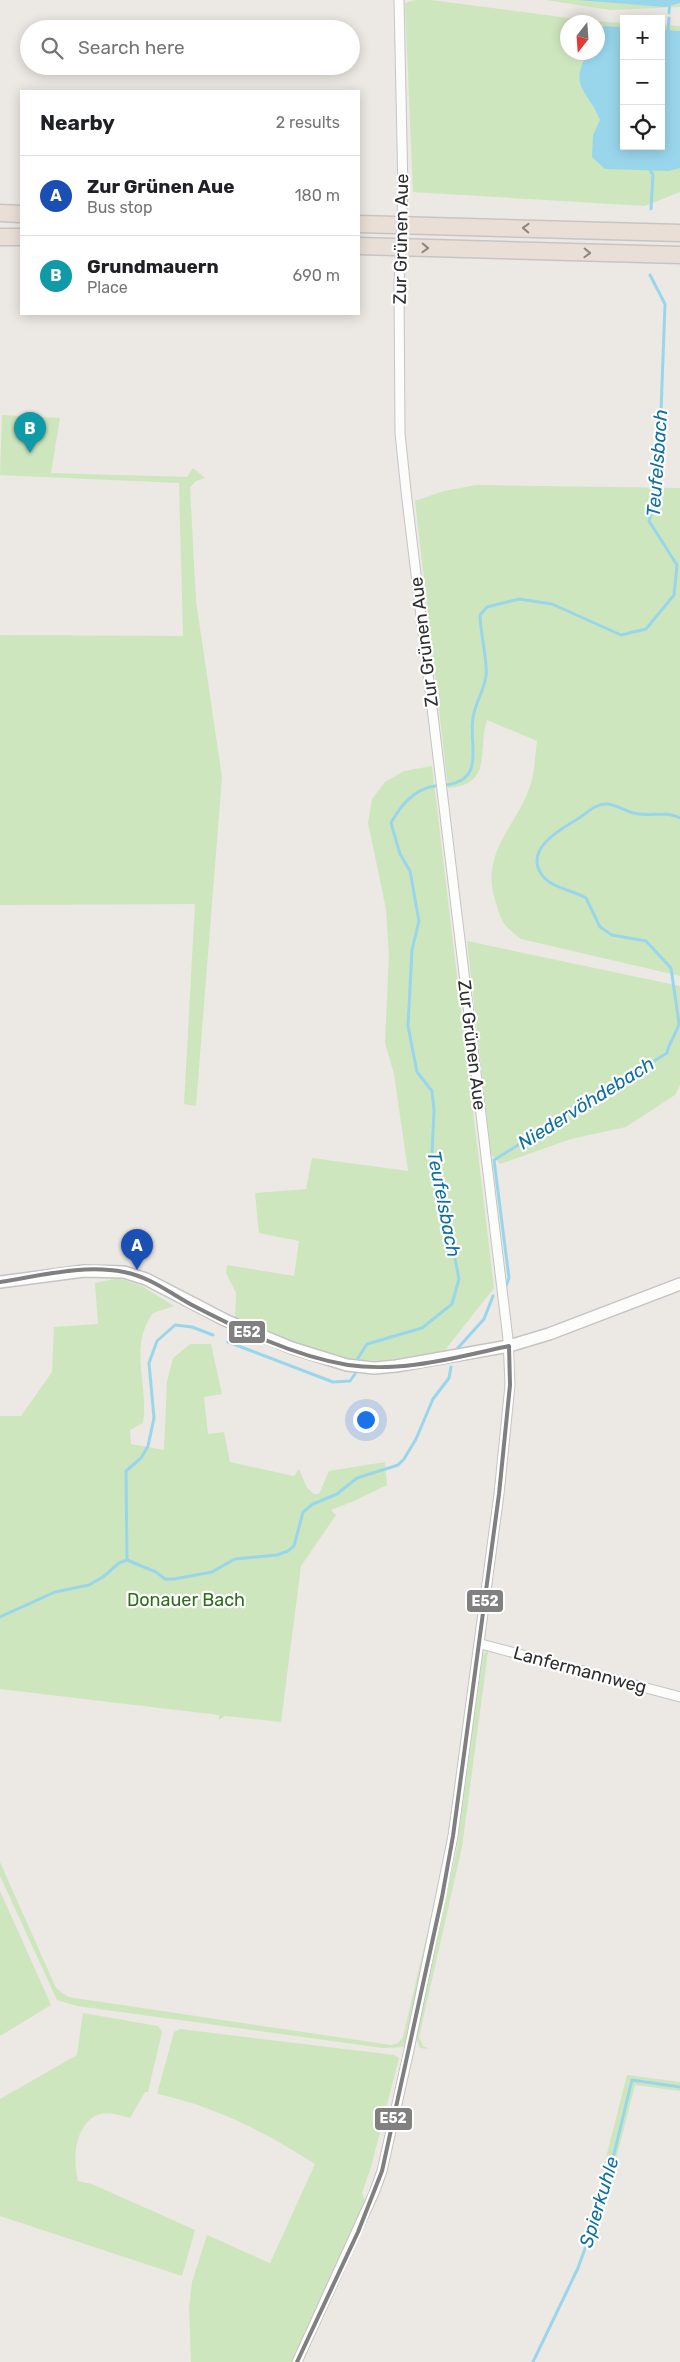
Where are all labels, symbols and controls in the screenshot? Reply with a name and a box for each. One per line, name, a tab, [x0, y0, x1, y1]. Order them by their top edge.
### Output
north arrow	[560, 15, 605, 60]
map controls	[620, 15, 665, 150]
button: +	[620, 15, 665, 60]
search box	[20, 20, 360, 75]
icon: search	[38, 34, 66, 62]
text: Search here	[78, 36, 185, 59]
button: −	[620, 60, 665, 105]
button: locate	[620, 105, 665, 150]
text: Nearby	[40, 110, 115, 135]
text: 2 results	[276, 113, 340, 132]
street label: Zur Grünen Aue	[389, 173, 413, 305]
text: Zur Grünen Aue	[87, 175, 234, 198]
text: A	[50, 186, 62, 205]
text: 180 m	[295, 186, 340, 205]
text: Bus stop	[87, 198, 153, 217]
one-way arrow	[522, 223, 530, 233]
one-way arrow	[422, 243, 429, 253]
one-way arrow	[584, 248, 592, 258]
text: Grundmauern	[87, 255, 219, 278]
text: B	[50, 266, 62, 285]
text: 690 m	[293, 266, 340, 285]
text: Place	[87, 278, 128, 297]
water label: Teufelsbach	[642, 408, 672, 518]
pin: B	[14, 412, 46, 453]
street label: Zur Grünen Aue	[405, 576, 443, 708]
street label: Zur Grünen Aue	[453, 979, 491, 1111]
water label: Niedervöhdebach	[514, 1052, 658, 1154]
water label: Teufelsbach	[422, 1149, 466, 1259]
pin: A	[121, 1229, 153, 1270]
line badge: E52	[228, 1320, 266, 1344]
text: E52	[233, 1324, 261, 1341]
your location	[353, 1407, 379, 1433]
park label: Donauer Bach	[127, 1589, 245, 1611]
line badge: E52	[466, 1589, 504, 1613]
text: E52	[471, 1593, 499, 1610]
street label: Lanfermannweg	[511, 1642, 649, 1698]
line badge: E52	[374, 2107, 413, 2131]
text: E52	[379, 2110, 407, 2127]
water label: Spierkuhle	[574, 2154, 624, 2250]

